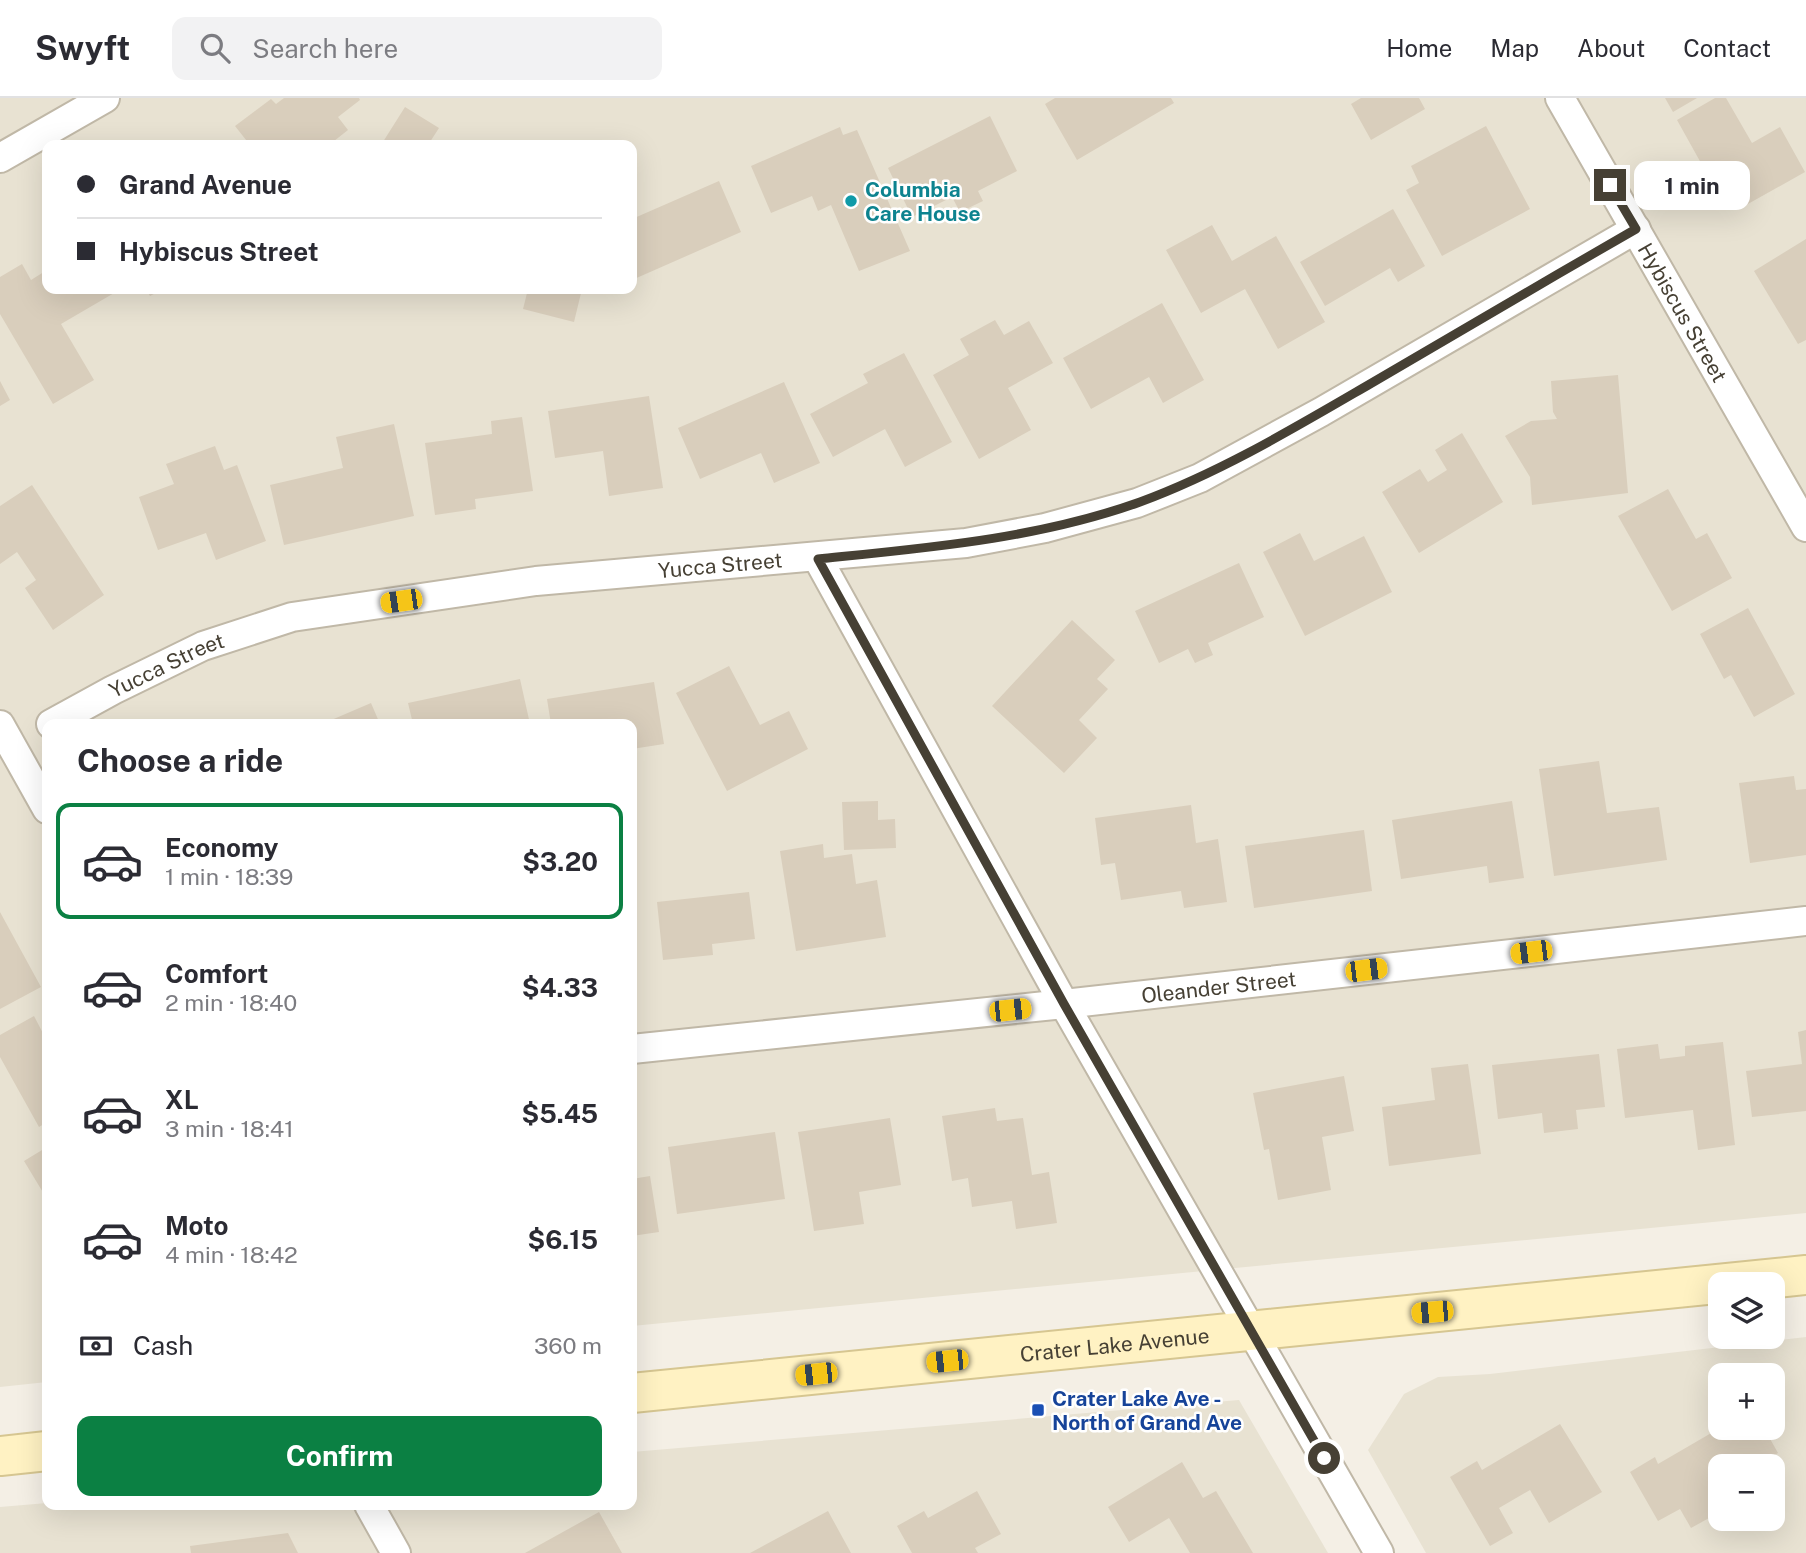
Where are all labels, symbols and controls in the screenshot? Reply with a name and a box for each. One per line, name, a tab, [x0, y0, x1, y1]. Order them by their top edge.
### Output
search box	[172, 17, 662, 80]
text: Swyft	[35, 29, 130, 67]
icon: search	[196, 29, 234, 67]
text: Search here	[252, 33, 398, 64]
text: Home	[1386, 34, 1452, 62]
text: Map	[1490, 34, 1539, 62]
text: About	[1577, 34, 1645, 62]
text: Contact	[1683, 34, 1771, 62]
callout: 1 min	[1634, 160, 1750, 210]
text: Grand Avenue	[119, 169, 292, 200]
route end	[1594, 169, 1626, 201]
text: 1 min	[1664, 172, 1720, 199]
place label: Columbia Care House	[865, 177, 981, 226]
marker: Columbia Care House	[843, 193, 859, 209]
text: Hybiscus Street	[119, 236, 319, 267]
street label: Hybiscus Street	[1633, 238, 1733, 386]
street label: Yucca Street	[657, 547, 783, 583]
car	[379, 588, 424, 614]
street label: Yucca Street	[105, 627, 227, 703]
text: Choose a ride	[77, 742, 283, 779]
icon: car	[81, 830, 144, 893]
text: Economy	[165, 832, 278, 863]
text: $3.20	[522, 846, 598, 877]
text: 1 min · 18:39	[165, 863, 293, 890]
car	[1509, 939, 1554, 965]
icon: car	[81, 956, 144, 1019]
car	[1344, 957, 1389, 983]
text: Comfort	[165, 958, 268, 989]
street label: Oleander Street	[1140, 966, 1297, 1008]
text: $4.33	[522, 972, 598, 1003]
text: 2 min · 18:40	[165, 989, 297, 1016]
car	[989, 997, 1032, 1023]
icon: car	[81, 1082, 144, 1145]
text: XL	[165, 1084, 199, 1115]
text: $5.45	[522, 1098, 598, 1129]
text: 3 min · 18:41	[165, 1115, 294, 1142]
icon: car	[81, 1208, 144, 1271]
text: Moto	[165, 1210, 228, 1241]
text: $6.15	[527, 1224, 598, 1255]
text: 4 min · 18:42	[165, 1241, 298, 1268]
map controls	[1708, 1272, 1785, 1531]
button: layers	[1708, 1272, 1785, 1349]
car	[1411, 1300, 1454, 1324]
street label: Crater Lake Avenue	[1019, 1323, 1211, 1366]
icon: cash	[77, 1327, 115, 1365]
text: Cash	[133, 1330, 193, 1361]
text: 360 m	[534, 1332, 602, 1359]
car	[926, 1348, 969, 1374]
car	[795, 1361, 838, 1387]
button: +	[1708, 1363, 1785, 1440]
place label: Crater Lake Ave - North of Grand Ave	[1052, 1386, 1242, 1435]
marker: Crater Lake Ave - North of Grand Ave	[1030, 1402, 1046, 1418]
button: Confirm	[77, 1416, 602, 1496]
route start	[1308, 1442, 1340, 1474]
button: −	[1708, 1454, 1785, 1531]

